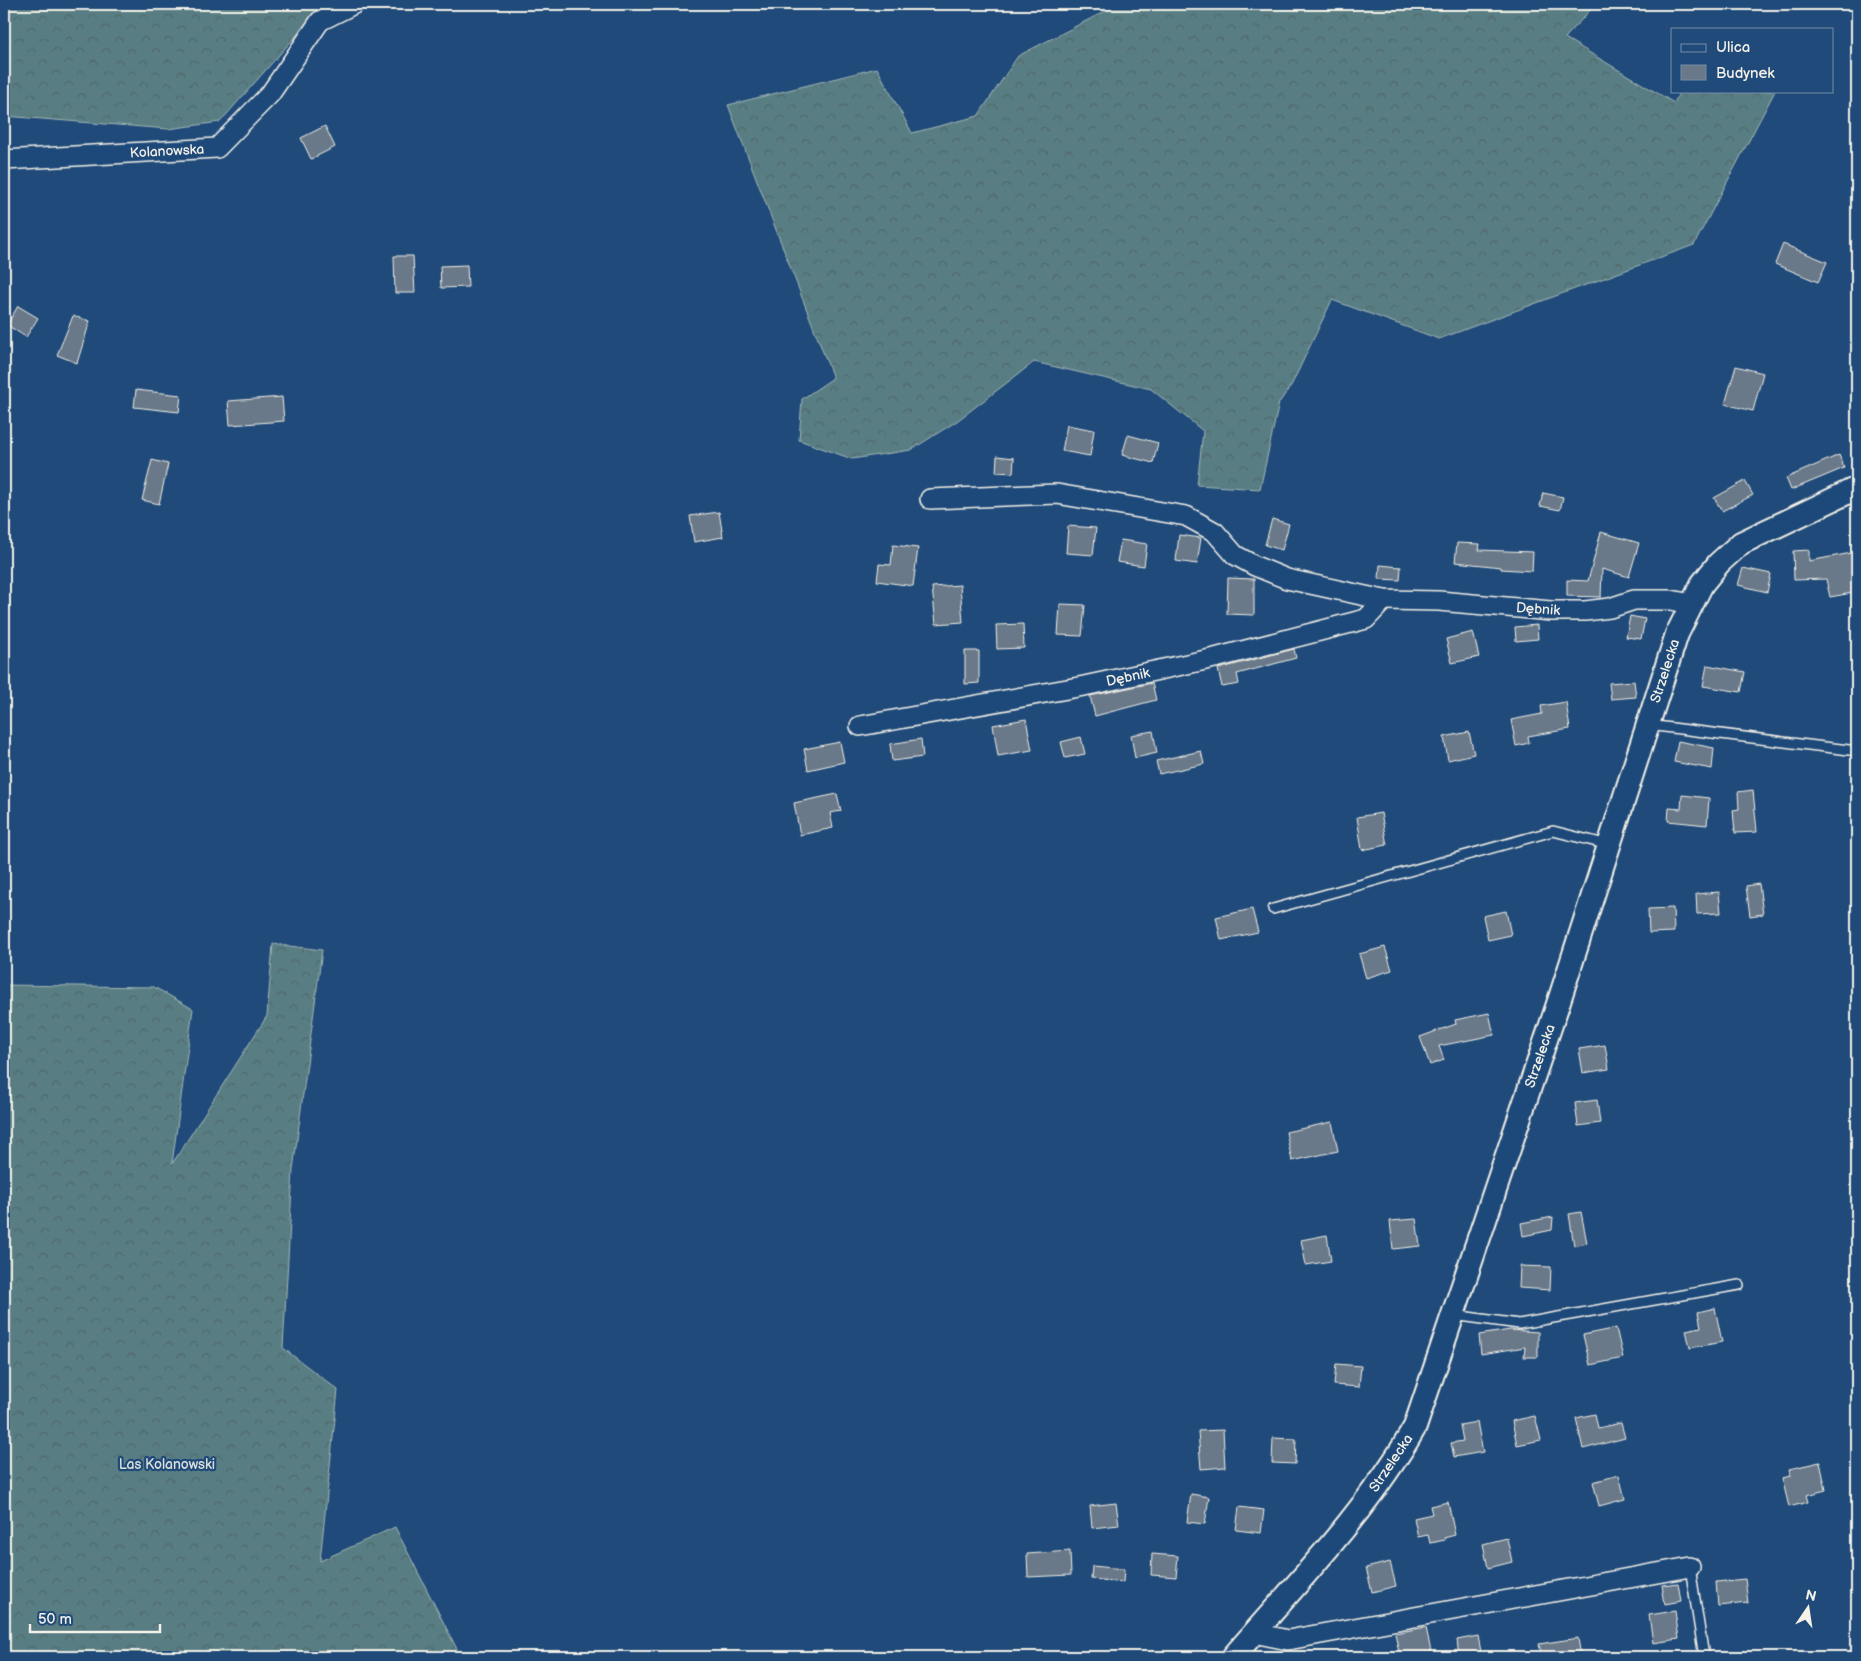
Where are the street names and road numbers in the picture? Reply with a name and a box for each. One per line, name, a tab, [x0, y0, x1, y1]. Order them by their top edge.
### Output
street label: Kolanowska	[129, 141, 205, 161]
street label: Dębnik	[1515, 599, 1561, 619]
street label: Strzelecka	[1647, 637, 1683, 705]
street label: Dębnik	[1105, 664, 1152, 690]
street label: Strzelecka	[1521, 1022, 1559, 1090]
street label: Strzelecka	[1365, 1431, 1417, 1495]

